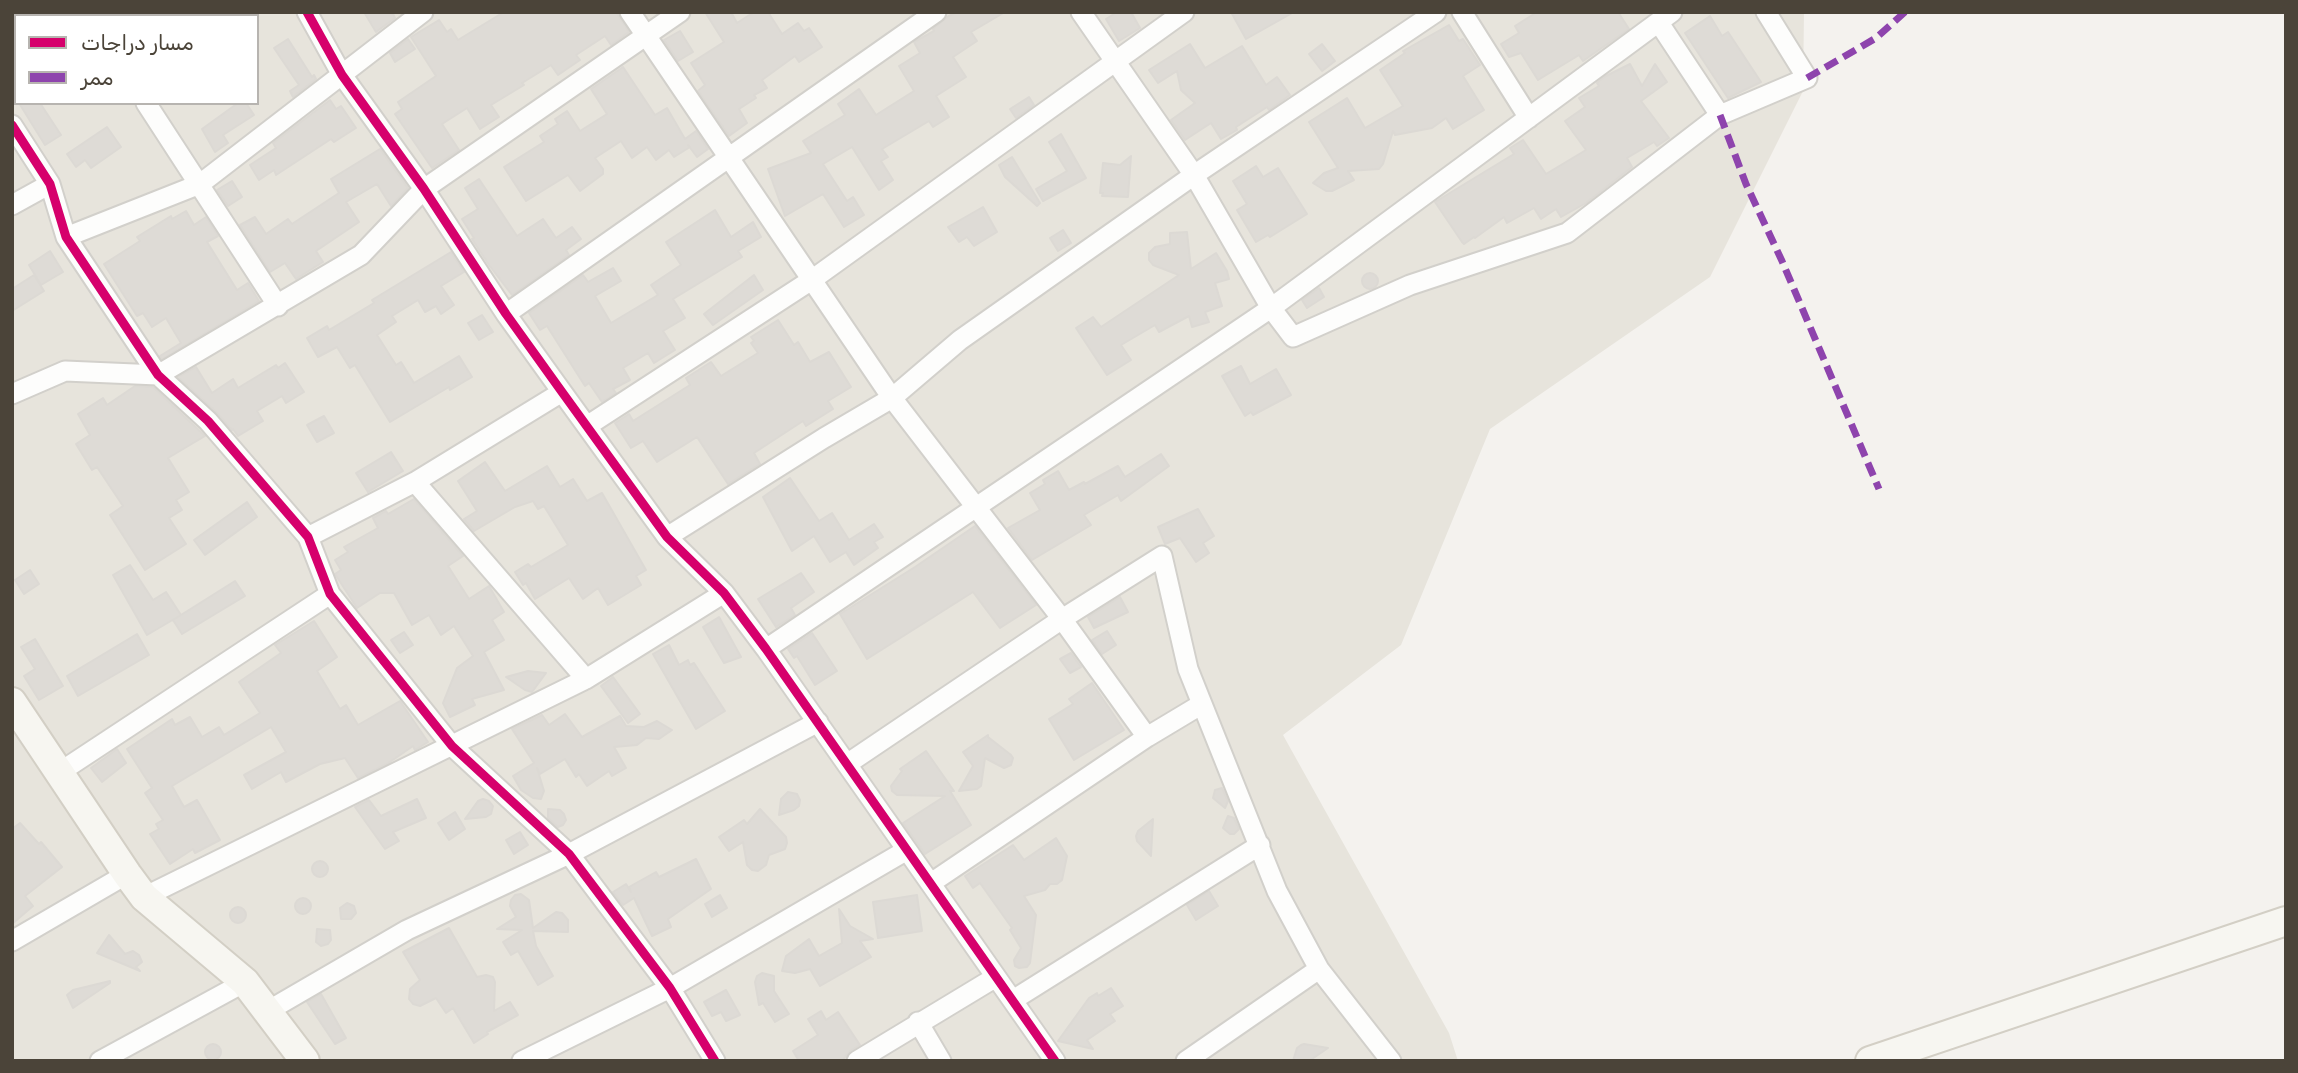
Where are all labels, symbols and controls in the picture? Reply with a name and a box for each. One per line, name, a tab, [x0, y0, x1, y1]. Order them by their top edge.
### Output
legend	[14, 14, 259, 105]
text: مسار دراجات	[81, 30, 194, 55]
text: ممر	[81, 65, 113, 90]

